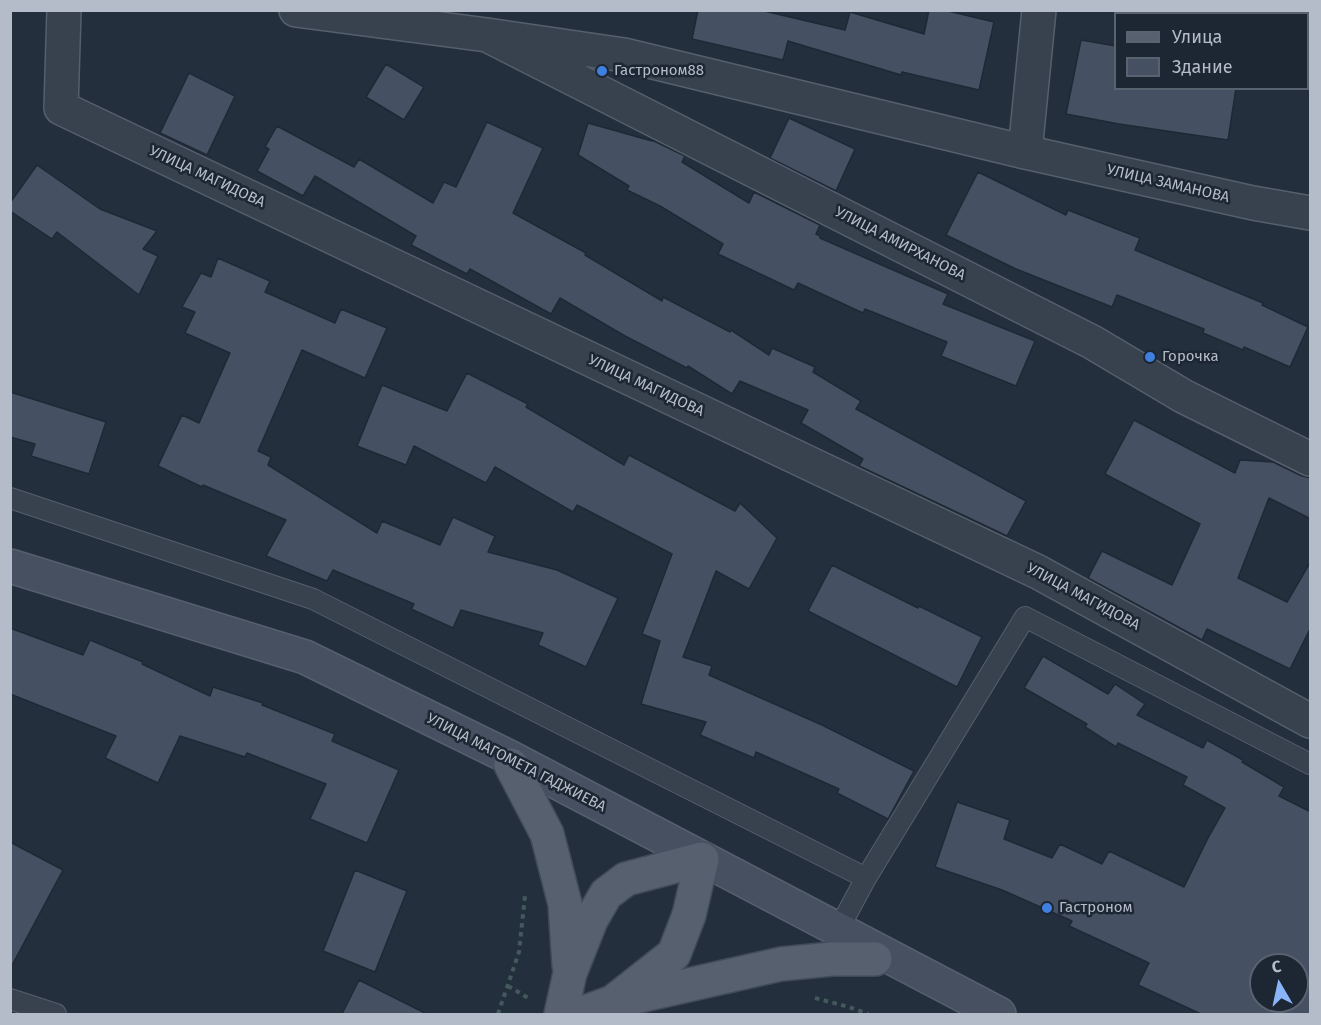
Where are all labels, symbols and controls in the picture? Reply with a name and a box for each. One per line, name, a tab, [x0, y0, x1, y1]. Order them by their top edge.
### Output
legend	[1114, 12, 1309, 90]
text: Улица	[1172, 26, 1222, 48]
text: Здание	[1172, 56, 1233, 78]
place label: Гастроном88	[614, 62, 704, 80]
marker: Гастроном88	[595, 64, 609, 78]
street label: УЛИЦА МАГИДОВА	[146, 142, 268, 212]
street label: УЛИЦА ЗАМАНОВА	[1105, 161, 1231, 207]
street label: УЛИЦА АМИРХАНОВА	[832, 203, 968, 285]
place label: Горочка	[1162, 348, 1219, 366]
marker: Горочка	[1143, 350, 1157, 364]
street label: УЛИЦА МАГИДОВА	[585, 351, 707, 421]
street label: УЛИЦА МАГИДОВА	[1023, 560, 1143, 634]
street label: УЛИЦА МАГОМЕТА ГАДЖИЕВА	[423, 710, 609, 816]
place label: Гастроном	[1059, 899, 1133, 917]
marker: Гастроном	[1040, 901, 1054, 915]
north arrow	[1249, 953, 1309, 1013]
text: С	[1270, 957, 1282, 977]

